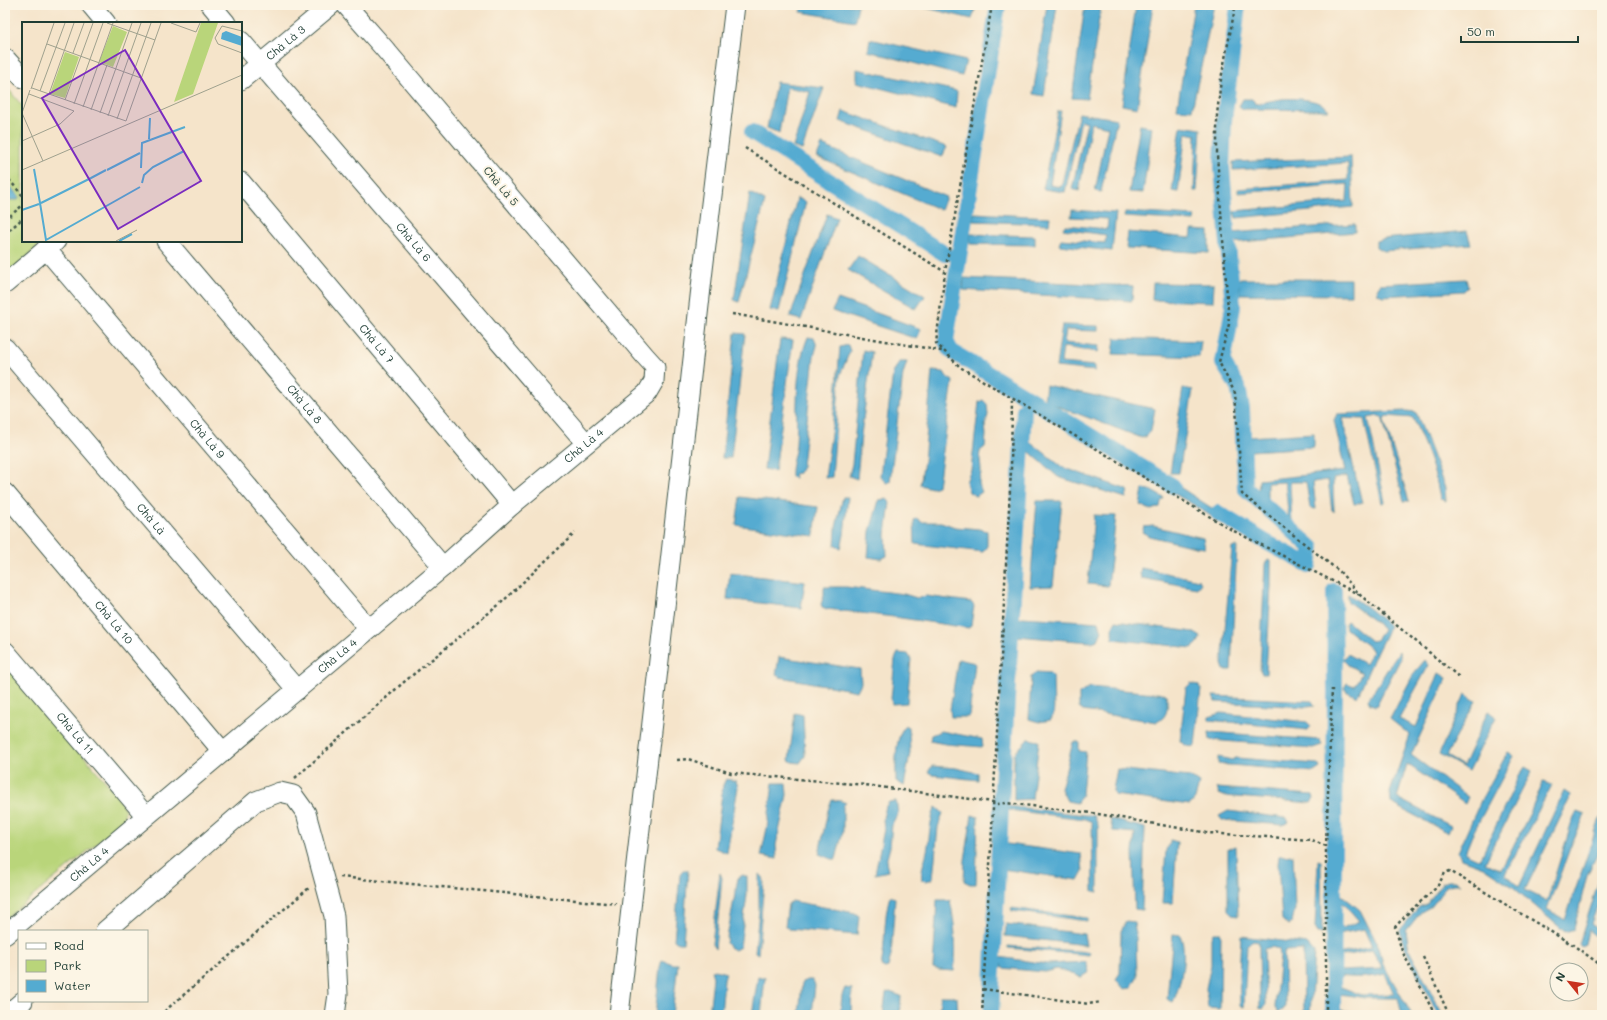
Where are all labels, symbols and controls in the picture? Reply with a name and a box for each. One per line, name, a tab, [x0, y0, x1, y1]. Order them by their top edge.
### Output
scale bar	[1461, 18, 1578, 44]
street label: Chà Là 3	[262, 21, 309, 63]
inset map	[22, 22, 242, 242]
text: 50 m	[1467, 23, 1495, 39]
street label: Chà Là 5	[481, 163, 522, 209]
street label: Chà Là 6	[393, 219, 435, 265]
street label: Chà Là 7	[356, 321, 398, 366]
street label: Chà Là 8	[284, 381, 326, 427]
street label: Chà Là 9	[187, 416, 229, 462]
street label: Chà Là 4	[560, 424, 607, 466]
street label: Chà Là	[134, 500, 169, 538]
street label: Chà Là 10	[92, 597, 137, 647]
street label: Chà Là 4	[314, 634, 360, 676]
street label: Chà Là 11	[53, 709, 98, 757]
street label: Chà Là 4	[66, 843, 112, 885]
legend	[18, 930, 148, 1002]
text: Road	[54, 937, 84, 953]
text: Park	[54, 957, 81, 973]
north arrow	[1549, 962, 1589, 1002]
text: N	[1551, 969, 1568, 984]
text: Water	[54, 977, 91, 993]

